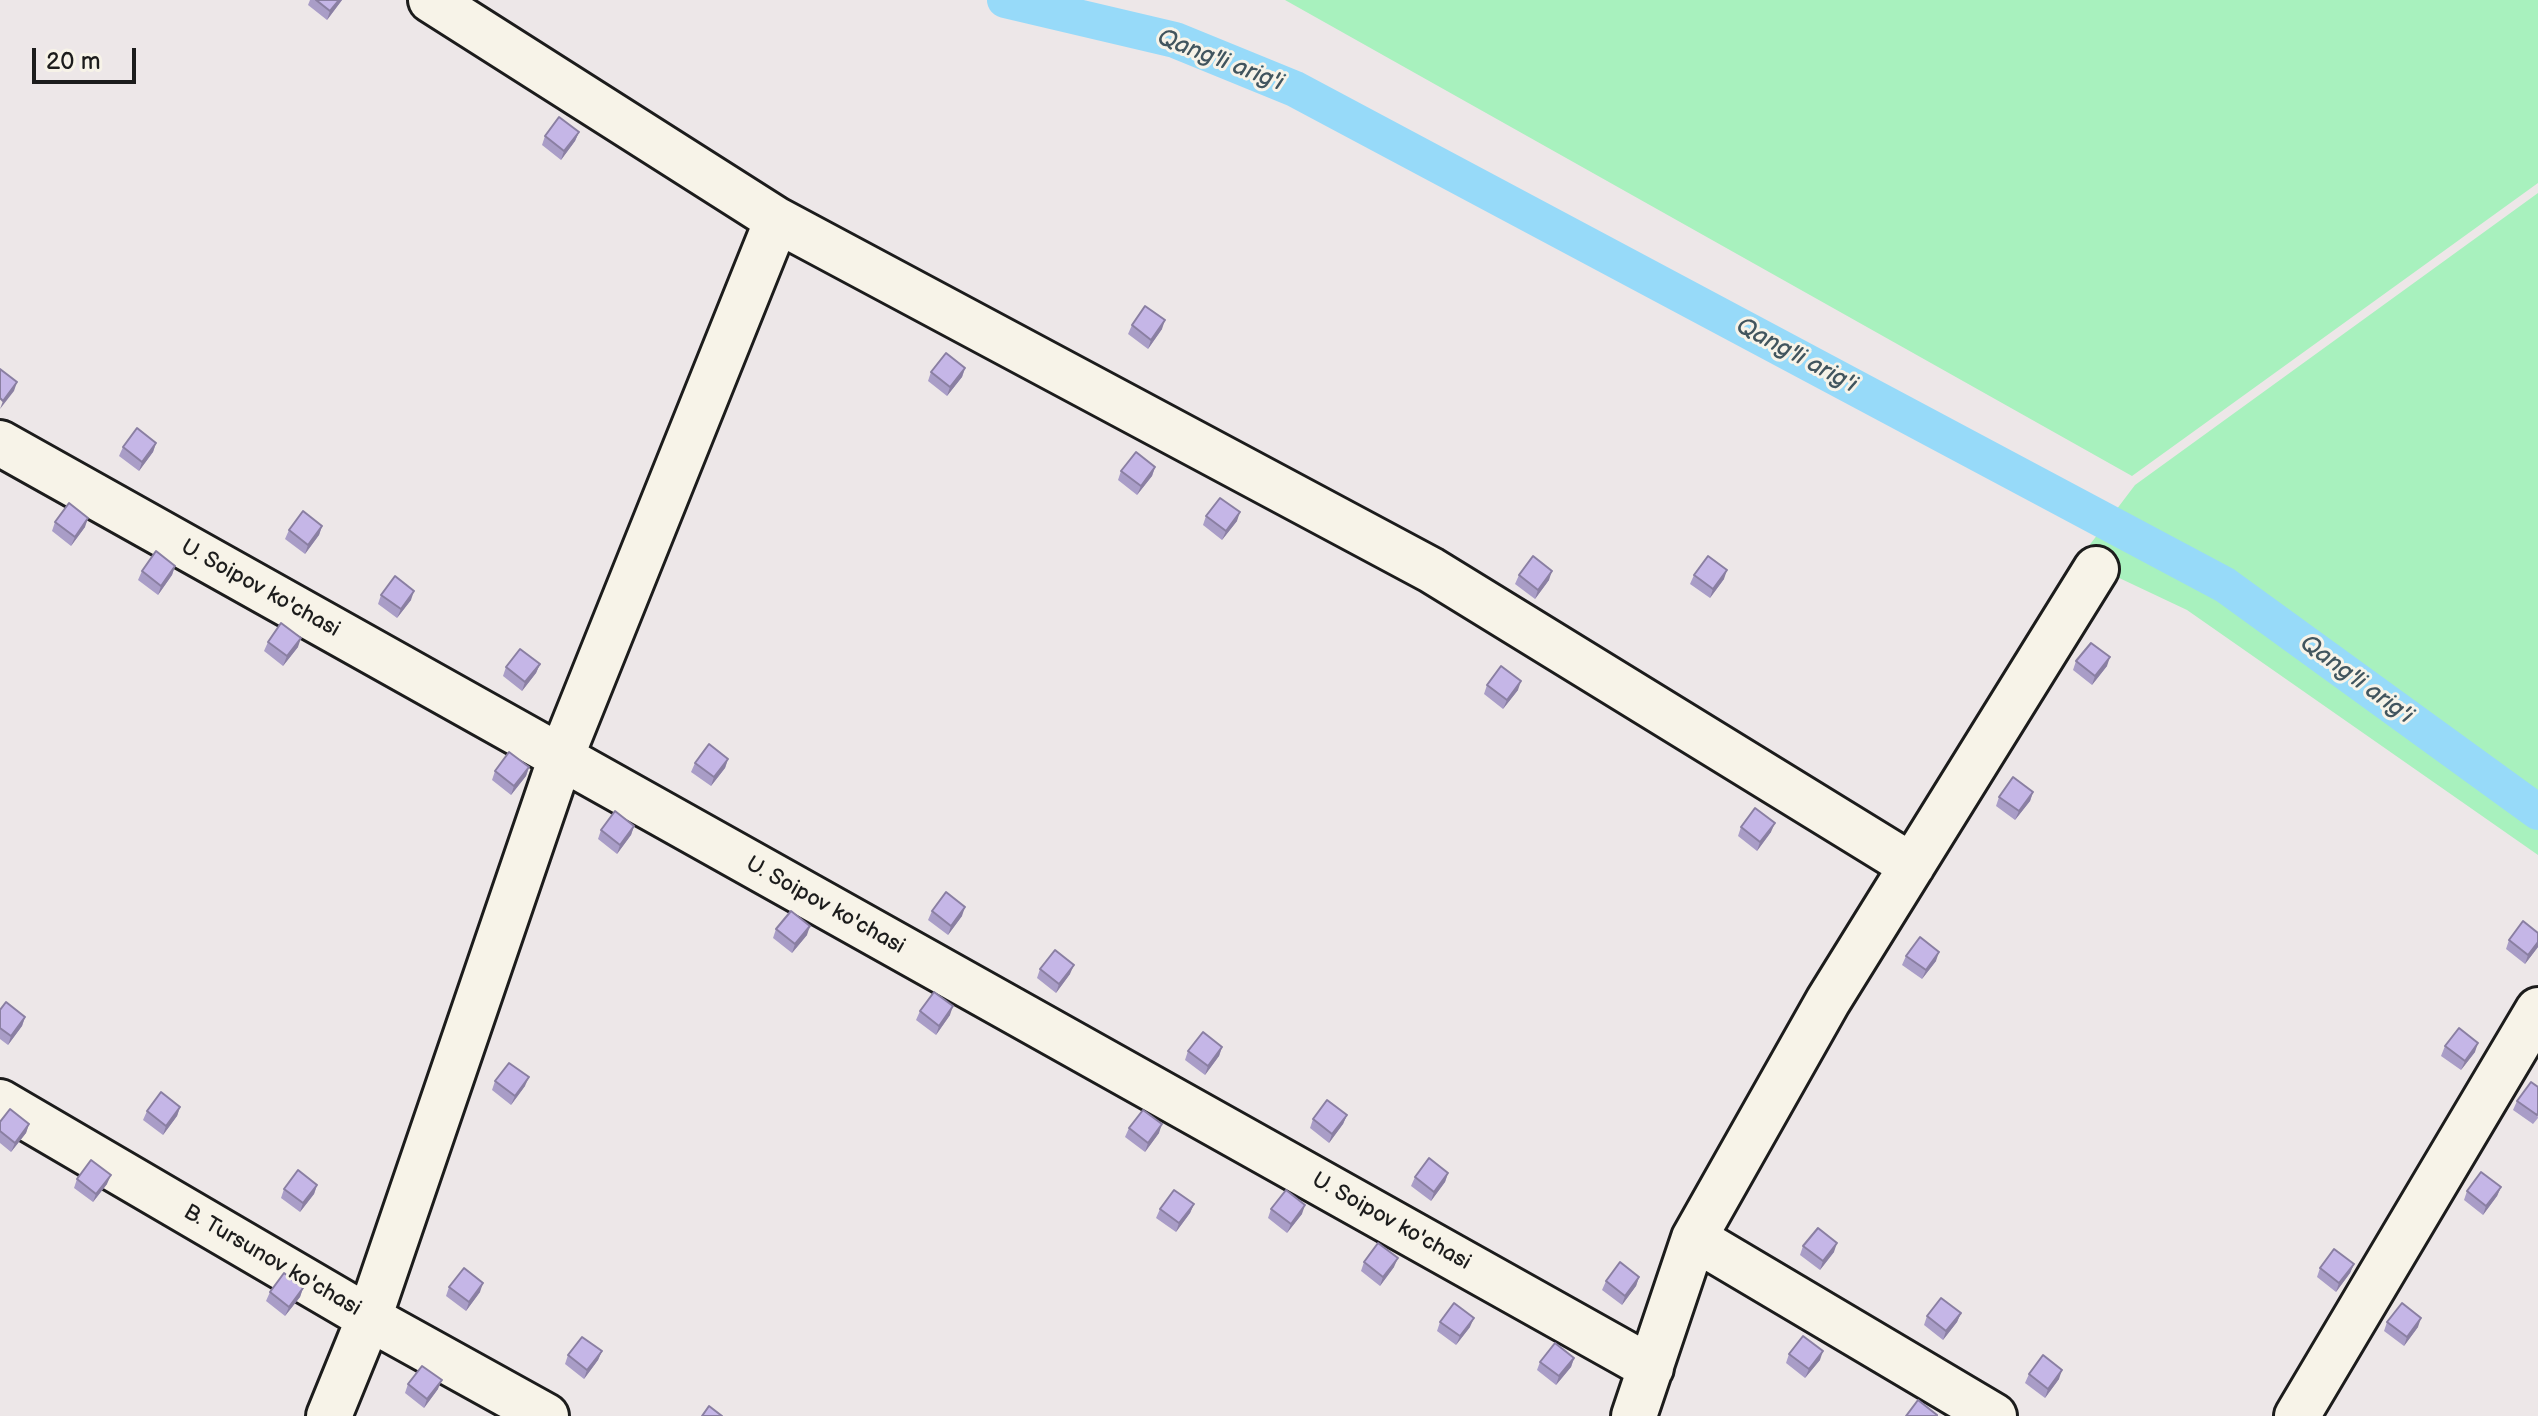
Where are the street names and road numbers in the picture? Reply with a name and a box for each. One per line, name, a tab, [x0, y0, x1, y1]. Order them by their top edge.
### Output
street label: U. Soipov ko'chasi	[176, 534, 344, 644]
street label: U. Soipov ko'chasi	[741, 851, 909, 961]
street label: U. Soipov ko'chasi	[1307, 1167, 1475, 1277]
street label: B. Tursunov ko'chasi	[179, 1199, 365, 1323]

